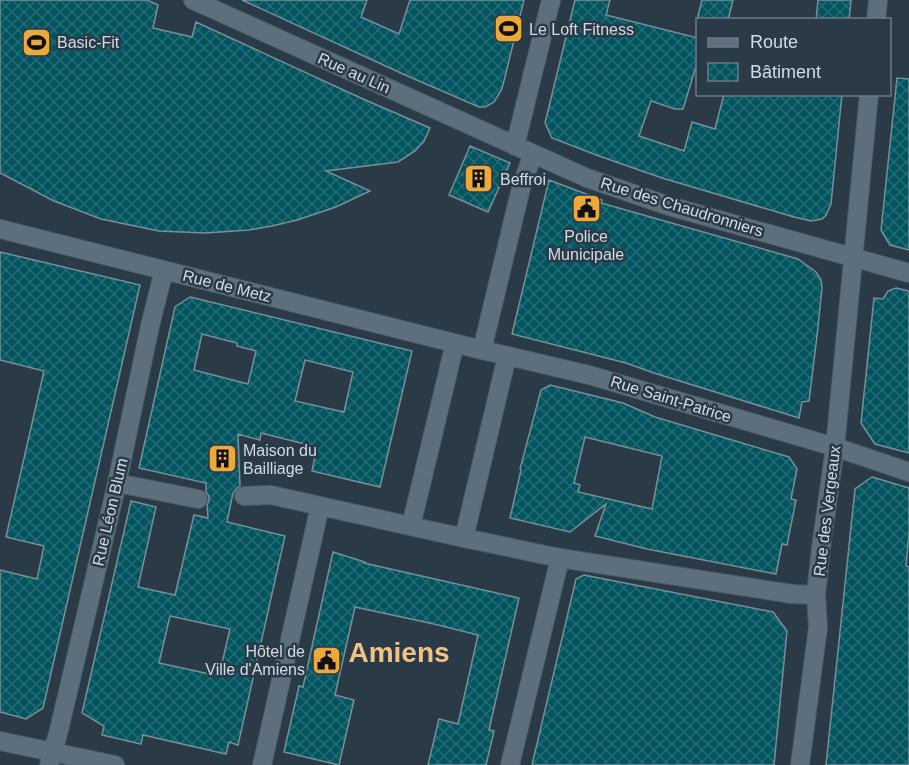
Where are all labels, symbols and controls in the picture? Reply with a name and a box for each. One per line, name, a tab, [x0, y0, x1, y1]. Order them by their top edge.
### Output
sports icon: Le Loft Fitness	[492, 13, 524, 45]
legend	[696, 18, 891, 96]
place label: Le Loft Fitness	[529, 21, 634, 38]
sports icon: Basic-Fit	[20, 26, 52, 58]
text: Route	[750, 32, 798, 52]
place label: Basic-Fit	[57, 34, 120, 51]
street label: Rue au Lin	[315, 49, 393, 97]
text: Bâtiment	[750, 62, 821, 82]
building icon: Beffroi	[463, 163, 495, 195]
place label: Beffroi	[500, 171, 546, 188]
street label: Rue des Chaudronniers	[599, 174, 765, 240]
public building icon: Police Municipale	[570, 192, 602, 224]
place label: Police Municipale	[548, 228, 624, 263]
street label: Rue de Metz	[181, 267, 273, 305]
street label: Rue Saint-Patrice	[609, 373, 734, 425]
place label: Maison du Bailliage	[243, 442, 317, 477]
building icon: Maison du Bailliage	[206, 443, 238, 475]
street label: Rue des Vergeaux	[811, 445, 843, 577]
street label: Rue Léon Blum	[89, 456, 131, 568]
district label: Amiens	[348, 637, 450, 668]
place label: Hôtel de Ville d'Amiens	[205, 643, 305, 678]
public building icon: Hôtel de Ville d'Amiens	[310, 644, 342, 676]

